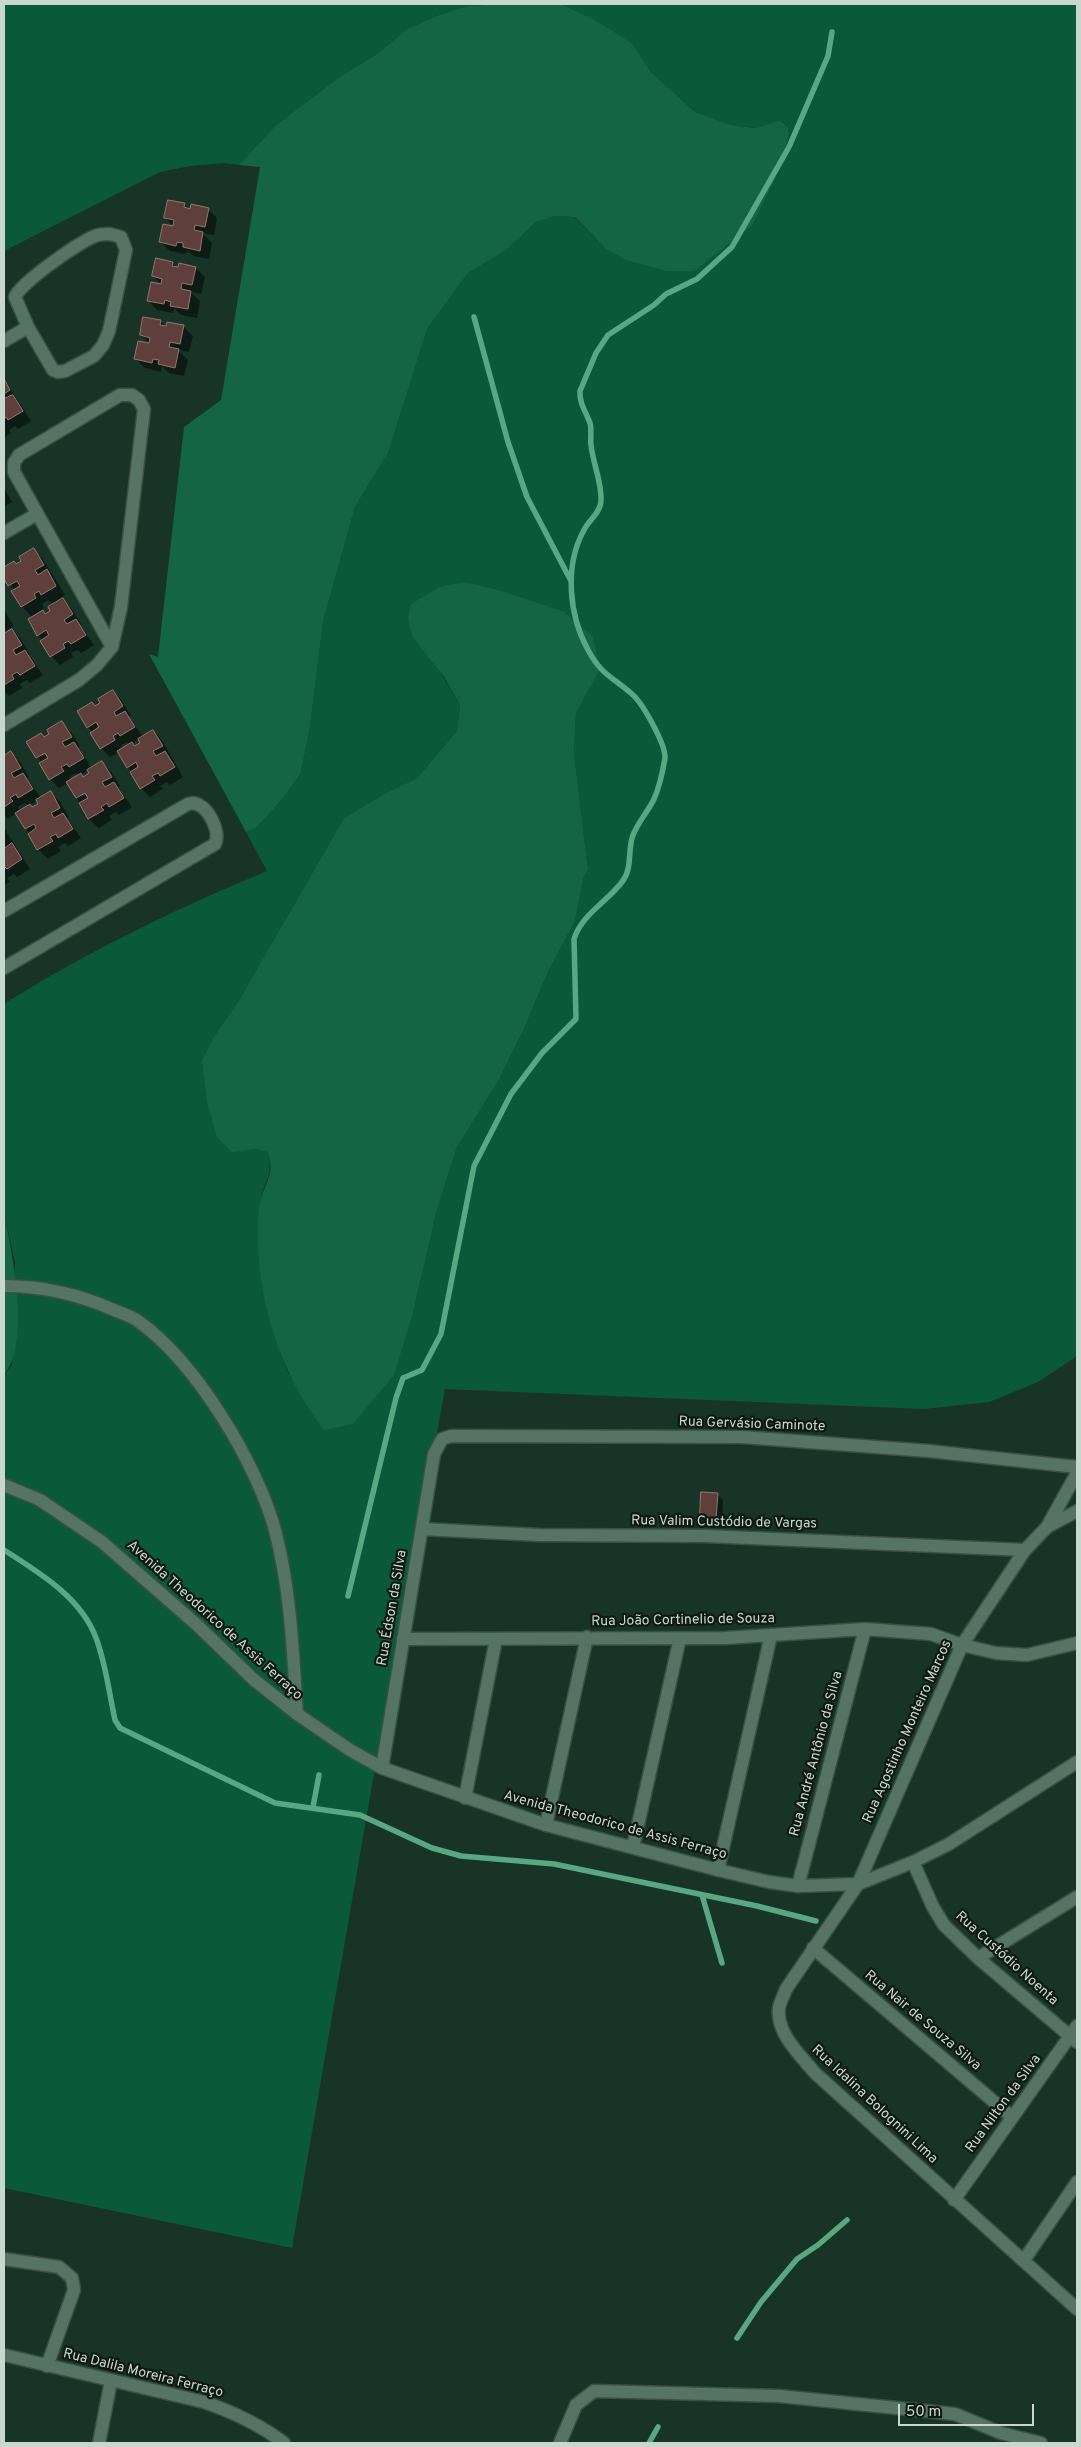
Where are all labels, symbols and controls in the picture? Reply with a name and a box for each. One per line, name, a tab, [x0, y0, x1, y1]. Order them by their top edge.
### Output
street label: Rua Gervásio Caminote	[678, 1414, 826, 1436]
street label: Rua Valim Custódio de Vargas	[631, 1513, 817, 1533]
street label: Avenida Theodorico de Assis Ferraço	[123, 1538, 305, 1704]
street label: Rua Édson da Silva	[375, 1549, 411, 1667]
street label: Rua João Cortinelio de Souza	[591, 1611, 775, 1631]
street label: Rua Agostinho Monteiro Marcos	[860, 1638, 956, 1826]
street label: Rua André Antônio da Silva	[787, 1670, 847, 1838]
street label: Avenida Theodorico de Assis Ferraço	[502, 1788, 728, 1864]
street label: Rua Custódio Noenta	[951, 1908, 1061, 2010]
street label: Rua Nair de Souza Silva	[860, 1967, 984, 2075]
street label: Rua Idalina Bolognini Lima	[807, 2042, 941, 2168]
street label: Rua Nilton da Silva	[963, 2052, 1045, 2156]
street label: Rua Dalila Moreira Ferraço	[61, 2346, 225, 2402]
scale bar	[901, 2394, 1037, 2426]
text: 50 m	[906, 2403, 941, 2422]

